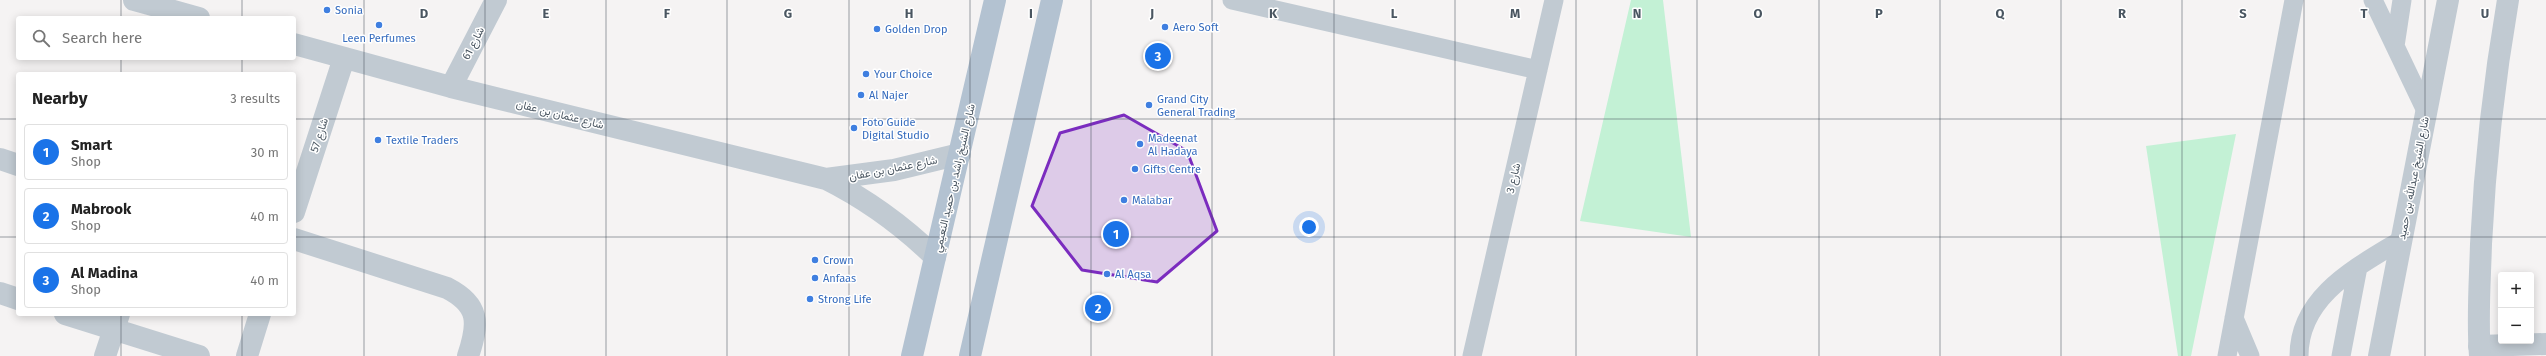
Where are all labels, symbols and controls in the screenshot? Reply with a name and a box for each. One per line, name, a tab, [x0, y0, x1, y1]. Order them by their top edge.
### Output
place label: Sonia	[335, 4, 363, 17]
marker: Sonia	[322, 5, 332, 15]
text: D	[420, 6, 429, 21]
text: E	[543, 6, 550, 21]
text: F	[664, 6, 671, 21]
text: G	[784, 6, 792, 21]
text: H	[905, 6, 913, 21]
text: I	[1029, 6, 1033, 21]
text: J	[1149, 6, 1154, 21]
text: K	[1269, 6, 1278, 21]
text: L	[1391, 6, 1398, 21]
text: M	[1510, 6, 1520, 21]
text: N	[1633, 6, 1641, 21]
text: O	[1754, 6, 1763, 21]
text: P	[1875, 6, 1883, 21]
text: Q	[1996, 6, 2006, 21]
text: R	[2118, 6, 2127, 21]
text: S	[2239, 6, 2247, 21]
text: T	[2360, 6, 2368, 21]
text: U	[2481, 6, 2489, 21]
search box	[16, 16, 296, 60]
marker: Leen Perfumes	[374, 20, 384, 30]
place label: Aero Soft	[1173, 21, 1219, 34]
marker: Aero Soft	[1160, 22, 1170, 32]
place label: Golden Drop	[885, 23, 947, 36]
street label: شارع 61	[460, 24, 488, 62]
marker: Golden Drop	[872, 24, 882, 34]
icon: search	[30, 27, 52, 49]
text: Search here	[62, 29, 142, 47]
place label: Leen Perfumes	[342, 32, 416, 45]
pin: 3	[1145, 41, 1171, 71]
place label: Your Choice	[874, 68, 932, 81]
marker: Your Choice	[861, 69, 871, 79]
text: Nearby	[32, 88, 87, 109]
place label: Al Najer	[869, 89, 909, 102]
marker: Al Najer	[856, 90, 866, 100]
text: 3 results	[230, 91, 280, 106]
place label: Grand City General Trading	[1157, 93, 1236, 119]
street label: شارع عثمان بن عفان	[514, 97, 605, 133]
marker: Grand City General Trading	[1144, 100, 1154, 110]
street label: شارع الشيخ راشد بن حميد النعيمي	[931, 102, 981, 254]
street label: شارع الشيخ عبدالله بن حميد	[2395, 115, 2433, 241]
street label: شارع 57	[308, 116, 332, 154]
place label: Foto Guide Digital Studio	[862, 116, 929, 142]
marker: Foto Guide Digital Studio	[849, 123, 859, 133]
place label: Madeenat Al Hadaya	[1148, 132, 1198, 158]
place label: Textile Traders	[386, 134, 458, 147]
marker: Textile Traders	[373, 135, 383, 145]
text: Smart	[71, 136, 112, 154]
marker: Madeenat Al Hadaya	[1135, 139, 1145, 149]
text: 1	[43, 145, 49, 160]
text: 30 m	[251, 145, 279, 160]
street label: شارع عثمان بن عفان	[848, 153, 939, 184]
text: Shop	[71, 154, 101, 169]
street label: شارع 3	[1504, 161, 1524, 195]
place label: Gifts Centre	[1143, 163, 1201, 176]
marker: Gifts Centre	[1130, 164, 1140, 174]
place label: Malabar	[1132, 194, 1173, 207]
marker: Malabar	[1119, 195, 1129, 205]
text: Mabrook	[71, 200, 131, 218]
text: 2	[43, 209, 49, 224]
text: 40 m	[250, 209, 279, 224]
your location	[1299, 217, 1319, 237]
text: Shop	[71, 218, 101, 233]
pin: 1	[1103, 219, 1129, 249]
place label: Crown	[823, 254, 854, 267]
marker: Crown	[810, 255, 820, 265]
text: Al Madina	[71, 264, 138, 282]
place label: Al Aqsa	[1115, 268, 1151, 281]
marker: Al Aqsa	[1102, 269, 1112, 279]
place label: Anfaas	[823, 272, 856, 285]
map controls	[2498, 272, 2534, 344]
button: +	[2498, 272, 2534, 308]
text: 3	[43, 273, 49, 288]
text: 40 m	[250, 273, 279, 288]
marker: Anfaas	[810, 273, 820, 283]
text: Shop	[71, 282, 101, 297]
place label: Strong Life	[818, 293, 872, 306]
pin: 2	[1085, 293, 1111, 323]
marker: Strong Life	[805, 294, 815, 304]
button: −	[2498, 308, 2534, 344]

